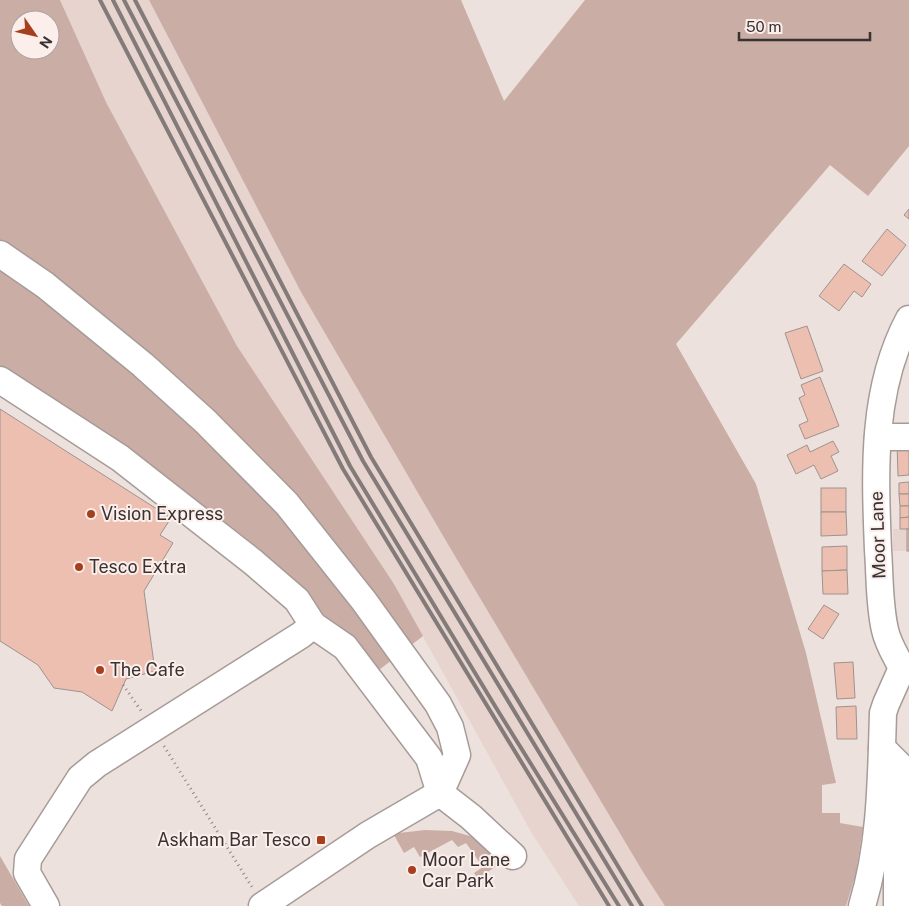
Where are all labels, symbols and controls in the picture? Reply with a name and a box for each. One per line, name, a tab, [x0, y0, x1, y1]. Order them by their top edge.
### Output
north arrow	[10, 10, 60, 60]
scale bar	[739, 10, 870, 42]
text: 50 m	[746, 18, 781, 35]
text: N	[36, 33, 55, 51]
street label: Moor Lane	[865, 491, 890, 579]
place label: Vision Express	[101, 503, 223, 524]
marker: Vision Express	[85, 508, 97, 520]
place label: Tesco Extra	[89, 556, 186, 577]
marker: Tesco Extra	[73, 561, 85, 573]
place label: The Cafe	[110, 659, 185, 680]
marker: The Cafe	[94, 664, 106, 676]
place label: Askham Bar Tesco	[157, 829, 311, 850]
marker: Askham Bar Tesco	[315, 834, 327, 846]
place label: Moor Lane Car Park	[422, 849, 510, 891]
marker: Moor Lane Car Park	[406, 864, 418, 876]

